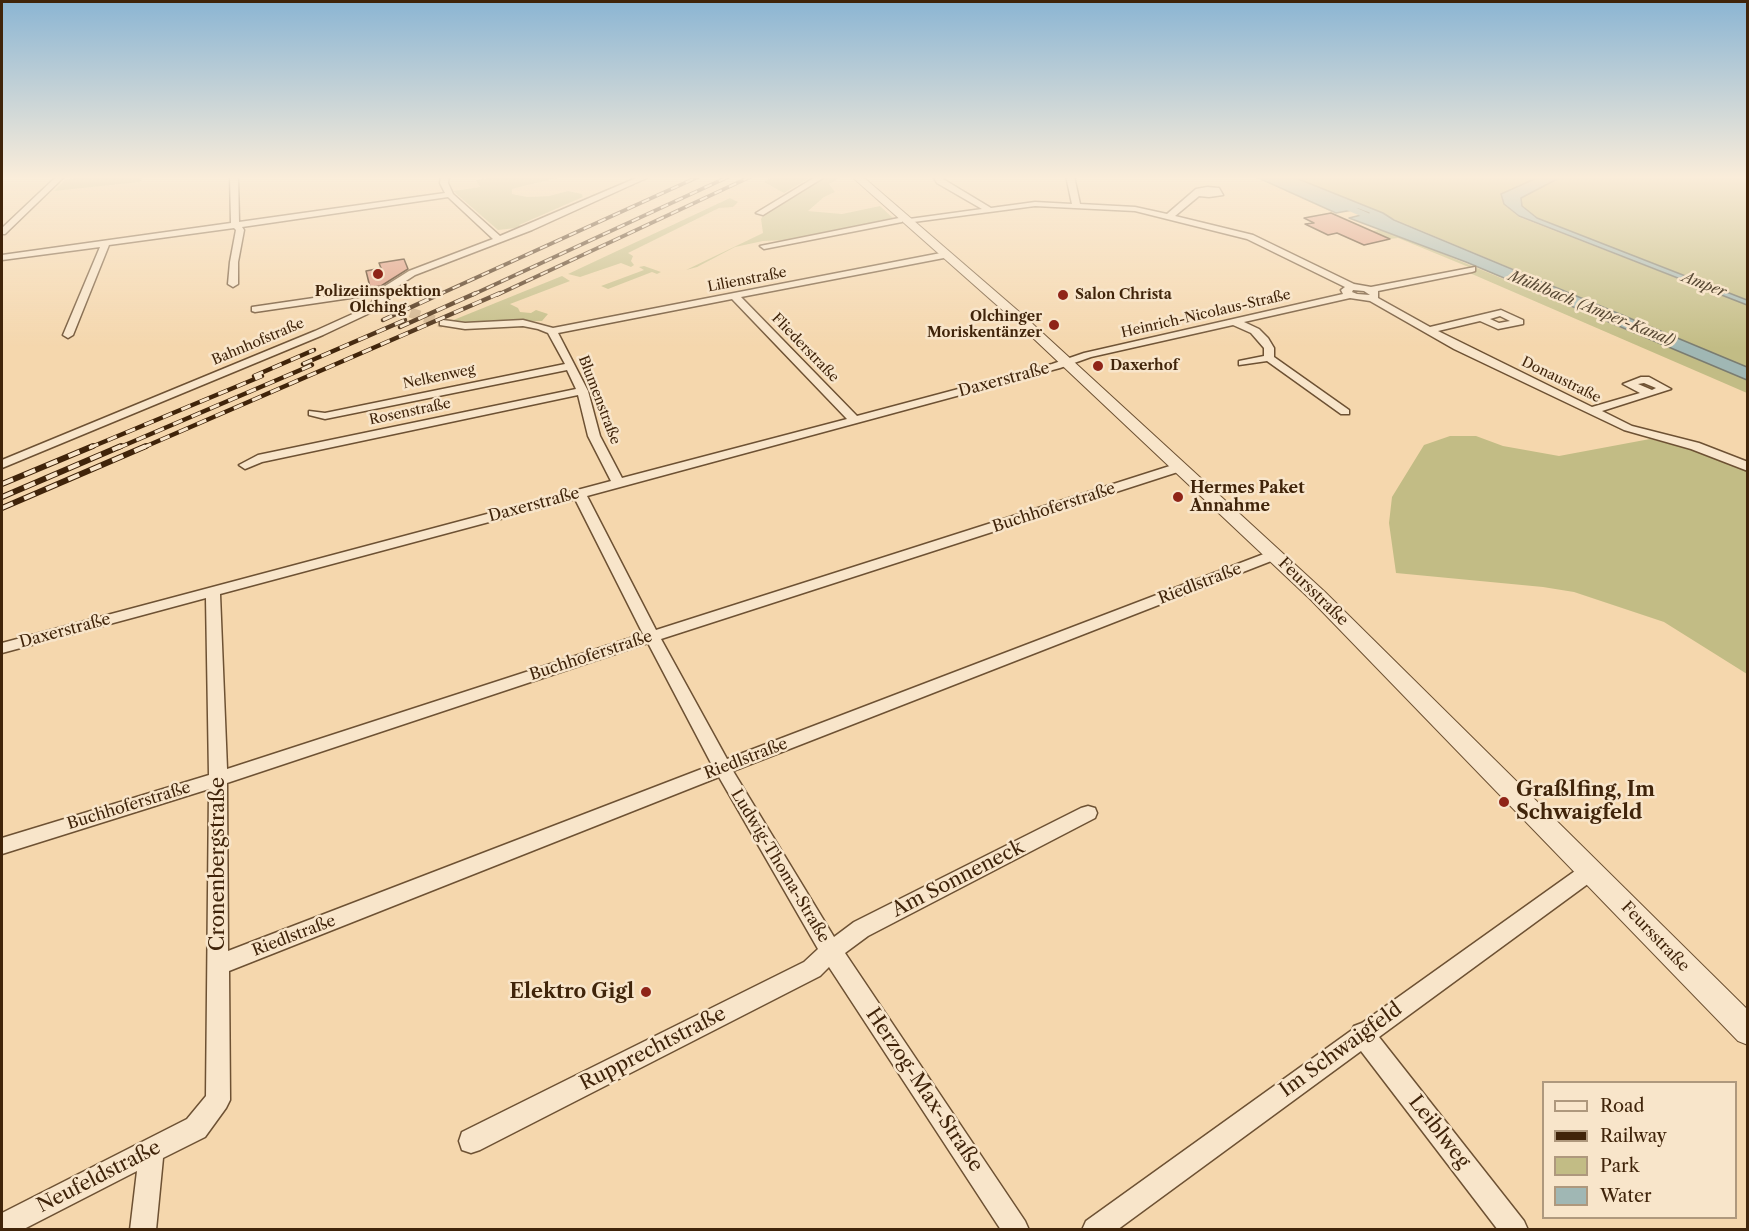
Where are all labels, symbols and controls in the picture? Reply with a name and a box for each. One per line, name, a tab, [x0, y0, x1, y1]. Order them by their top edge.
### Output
street label: Lilienstraße	[706, 264, 788, 296]
marker: Polizeiinspektion Olching	[371, 267, 385, 281]
water label: Mühlbach (Amper-Kanal)	[1506, 267, 1678, 351]
water label: Amper	[1679, 268, 1729, 302]
place label: Polizeiinspektion Olching	[315, 284, 441, 316]
street label: Heinrich-Nicolaus-Straße	[1120, 286, 1292, 342]
place label: Salon Christa	[1075, 287, 1172, 303]
marker: Salon Christa	[1056, 288, 1070, 302]
place label: Olchinger Moriskentänzer	[927, 309, 1042, 342]
street label: Fliederstraße	[768, 310, 842, 386]
street label: Bahnhofstraße	[209, 315, 307, 369]
marker: Olchinger Moriskentänzer	[1047, 318, 1061, 332]
street label: Blumenstraße	[574, 353, 624, 447]
street label: Donaustraße	[1518, 354, 1604, 406]
place label: Daxerhof	[1110, 358, 1178, 374]
street label: Daxerstraße	[956, 359, 1052, 401]
marker: Daxerhof	[1091, 359, 1105, 373]
street label: Nelkenweg	[401, 361, 477, 393]
street label: Rosenstraße	[368, 395, 452, 429]
place label: Hermes Paket Annahme	[1190, 478, 1305, 516]
street label: Buchhoferstraße	[990, 479, 1118, 537]
street label: Daxerstraße	[486, 484, 582, 526]
marker: Hermes Paket Annahme	[1171, 490, 1185, 504]
street label: Feursstraße	[1274, 554, 1352, 630]
street label: Riedlstraße	[1156, 559, 1244, 609]
street label: Daxerstraße	[17, 610, 113, 652]
street label: Buchhoferstraße	[527, 627, 655, 685]
street label: Riedlstraße	[702, 734, 790, 784]
street label: Cronenbergstraße	[206, 777, 230, 951]
street label: Buchhoferstraße	[65, 778, 193, 834]
place label: Graßlfing, Im Schwaigfeld	[1516, 778, 1655, 825]
street label: Ludwig-Thoma-Straße	[727, 786, 833, 946]
marker: Graßlfing, Im Schwaigfeld	[1497, 795, 1511, 809]
street label: Am Sonneneck	[888, 835, 1028, 923]
street label: Feursstraße	[1617, 898, 1693, 976]
street label: Riedlstraße	[250, 911, 338, 961]
place label: Elektro Gigl	[510, 980, 634, 1004]
marker: Elektro Gigl	[639, 985, 653, 999]
street label: Im Schwaigfeld	[1275, 998, 1407, 1102]
street label: Rupprechtstraße	[576, 1002, 730, 1096]
street label: Herzog-Max-Straße	[860, 1004, 988, 1176]
legend	[1542, 1081, 1737, 1219]
street label: Leiblweg	[1403, 1091, 1475, 1173]
text: Road	[1600, 1095, 1645, 1117]
text: Railway	[1600, 1125, 1667, 1147]
street label: Neufeldstraße	[33, 1136, 165, 1218]
text: Park	[1600, 1155, 1639, 1177]
text: Water	[1600, 1185, 1652, 1207]

